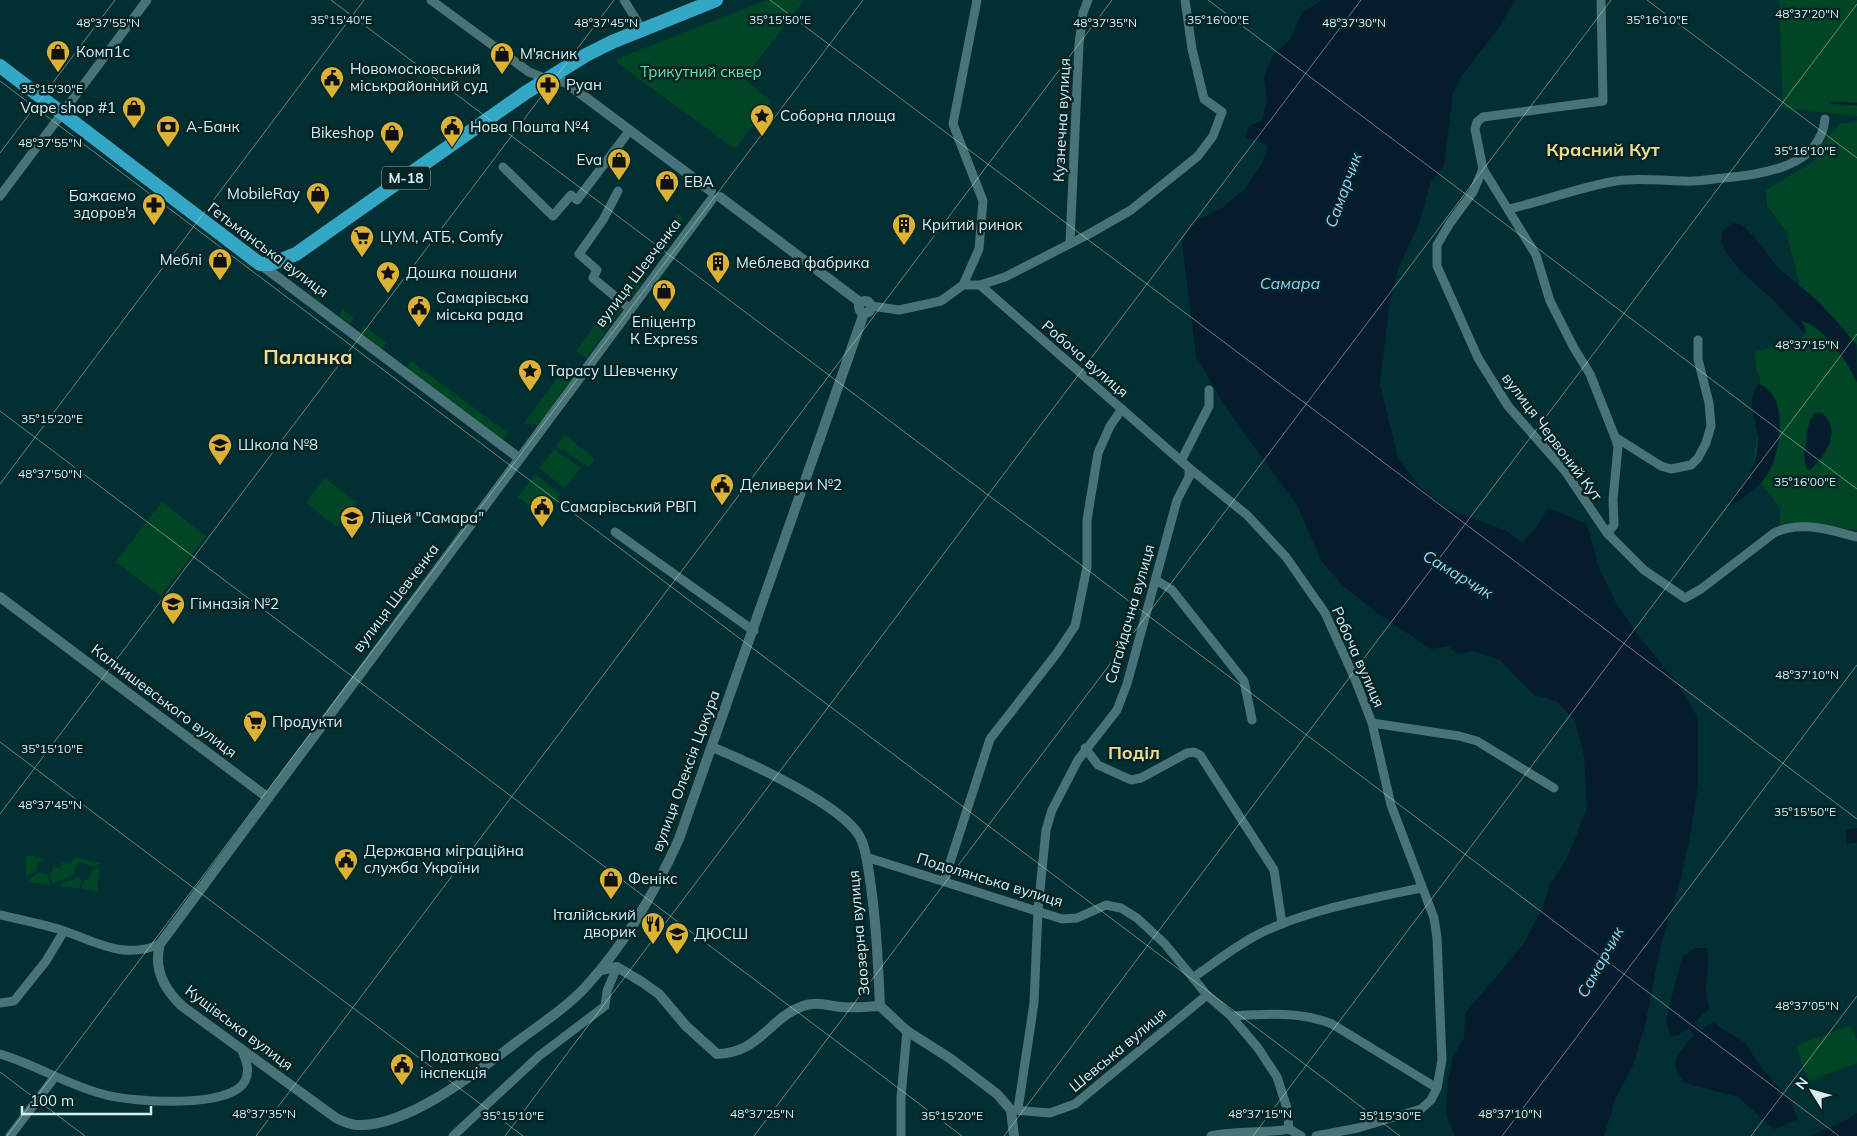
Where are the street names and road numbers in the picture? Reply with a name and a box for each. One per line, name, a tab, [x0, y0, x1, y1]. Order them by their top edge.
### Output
street label: Кузнечна вулиця	[1049, 57, 1074, 182]
road number: М-18	[382, 167, 430, 190]
street label: Гетьманська вулиця	[204, 198, 332, 301]
street label: вулиця Шевченка	[591, 215, 685, 331]
street label: Робоча вулиця	[1038, 316, 1132, 401]
street label: вулиця Червоний Кут	[1498, 369, 1607, 505]
street label: вулиця Шевченка	[349, 540, 443, 656]
street label: Сагайдачна вулиця	[1101, 542, 1158, 686]
street label: Робоча вулиця	[1328, 603, 1389, 710]
street label: Калнишевського вулиця	[88, 640, 241, 762]
street label: вулиця Олексія Цокура	[647, 688, 724, 854]
street label: Подолянська вулиця	[915, 848, 1066, 911]
street label: Заозерна вулиця	[844, 869, 873, 997]
street label: Кущівська вулиця	[181, 981, 297, 1074]
street label: Шевська вулиця	[1065, 1003, 1170, 1096]

